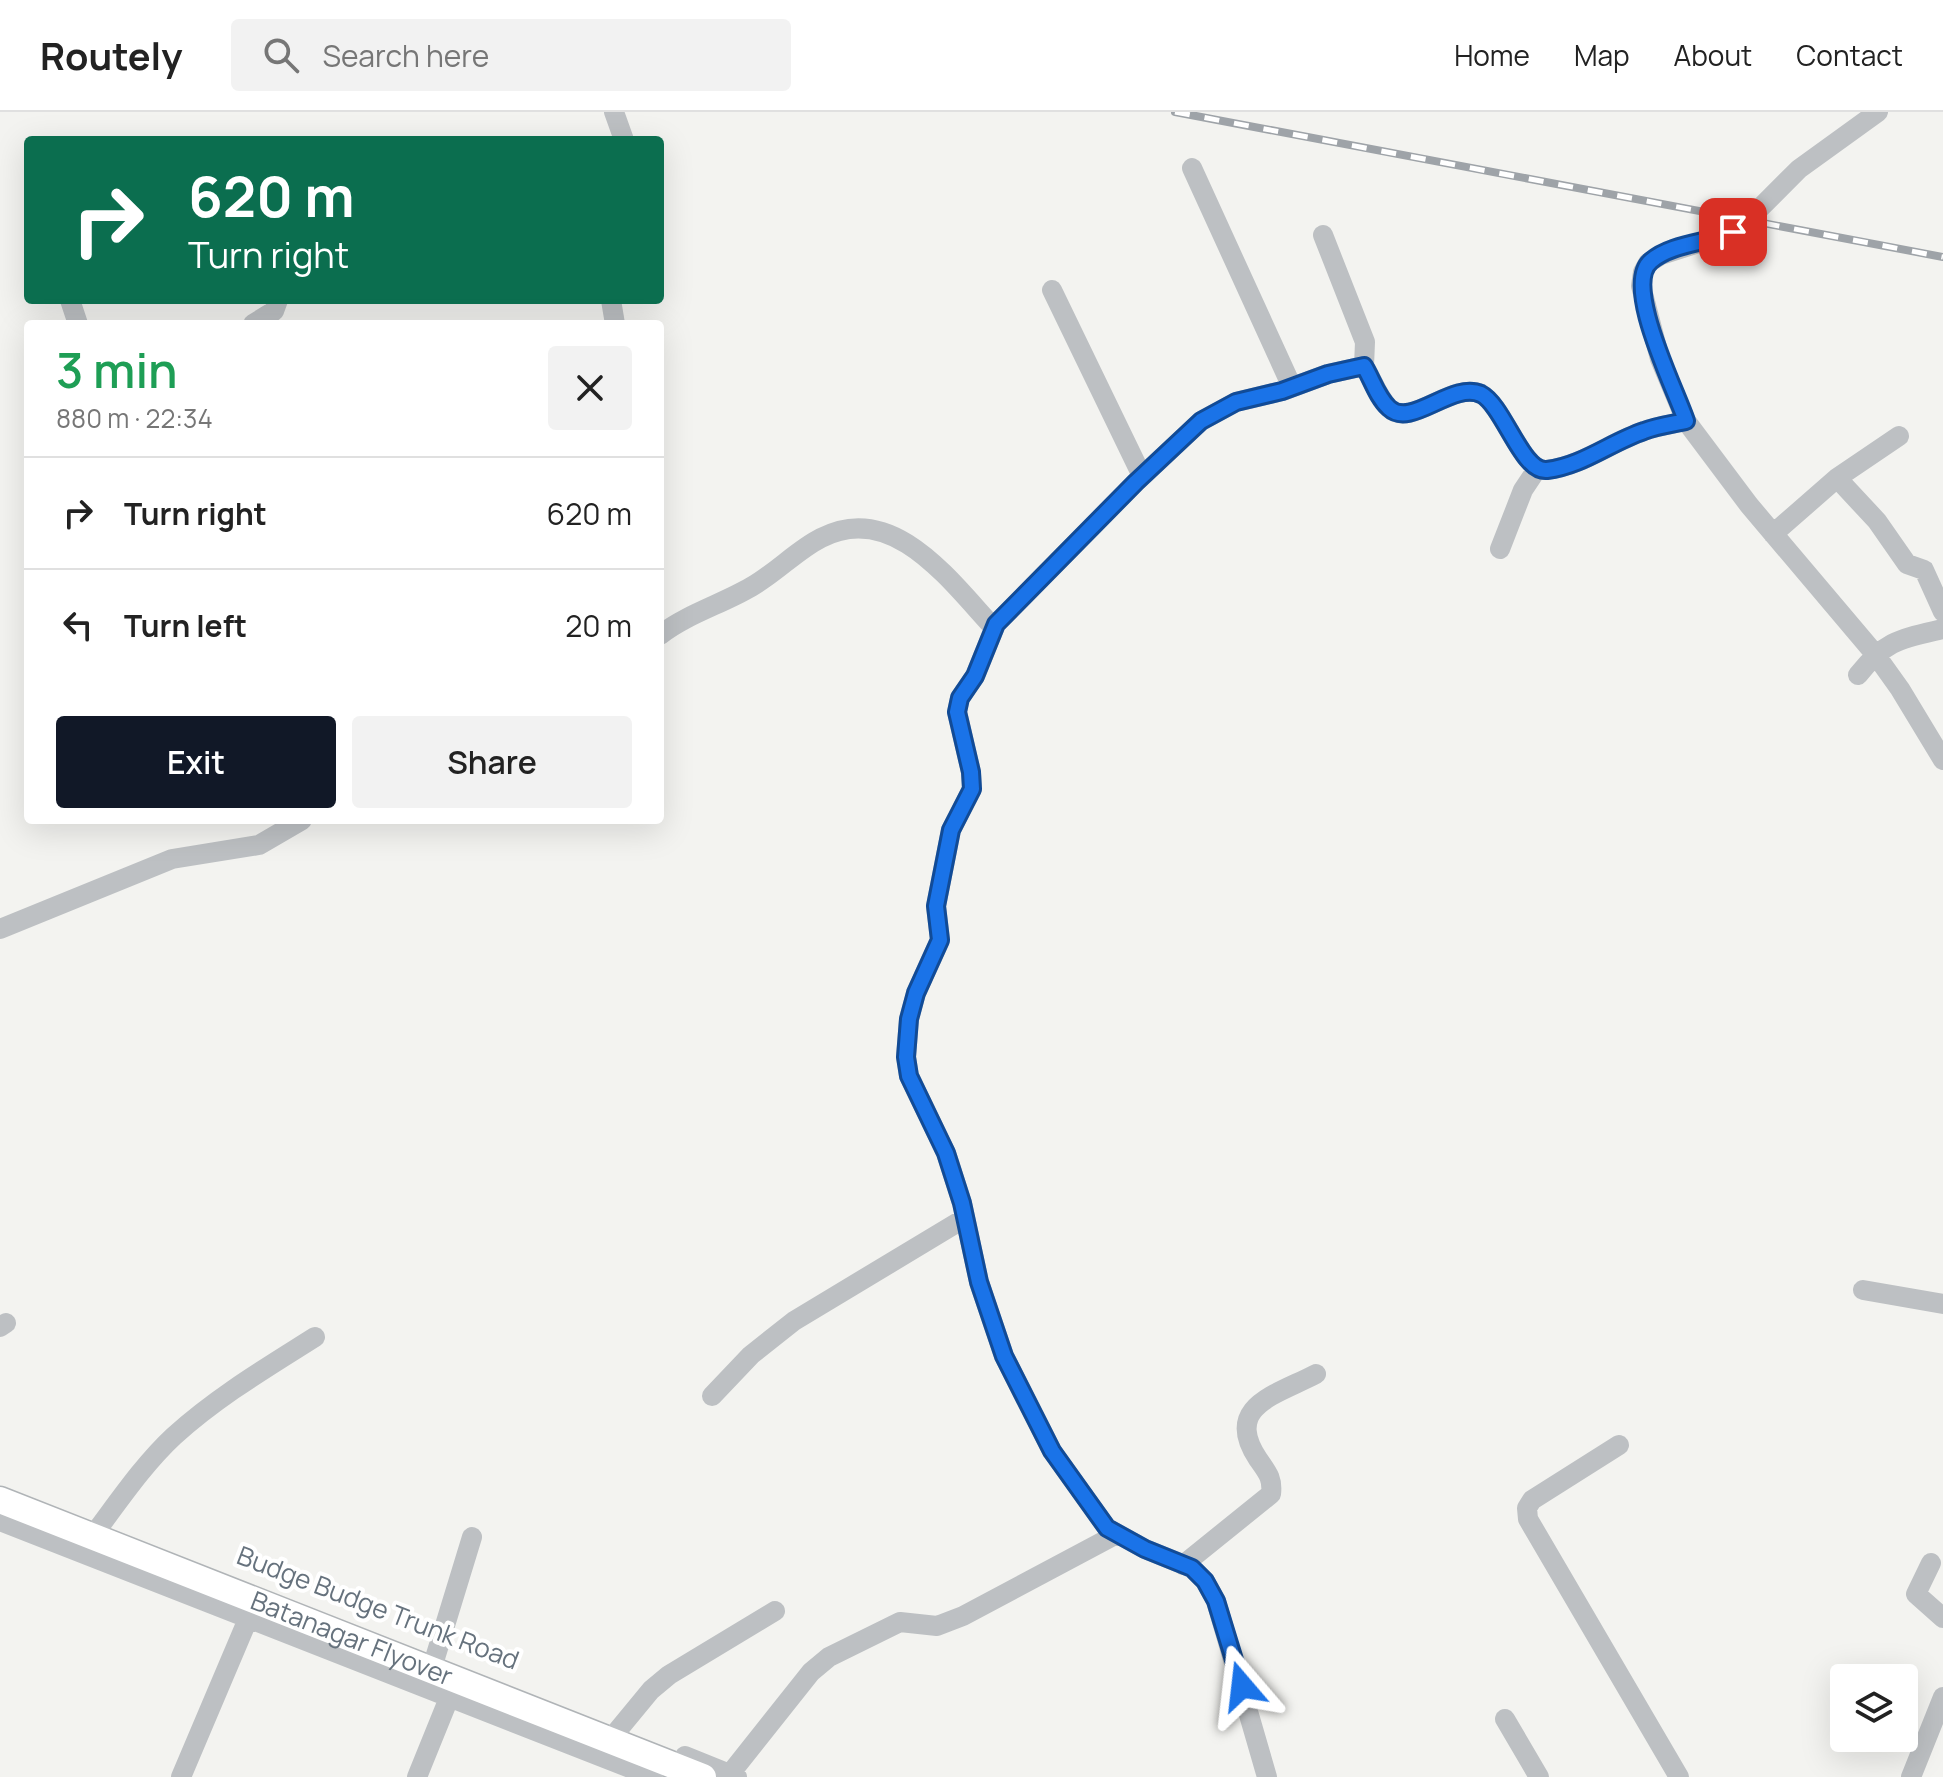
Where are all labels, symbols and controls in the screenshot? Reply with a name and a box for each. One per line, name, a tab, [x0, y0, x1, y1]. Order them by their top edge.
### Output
search box	[231, 19, 791, 91]
text: Routely	[40, 29, 183, 81]
icon: search	[259, 33, 303, 77]
text: Search here	[323, 35, 489, 76]
text: Home	[1454, 36, 1530, 74]
text: Map	[1574, 36, 1630, 74]
text: About	[1674, 36, 1752, 74]
text: Contact	[1796, 36, 1903, 74]
text: 620 m	[188, 157, 355, 234]
icon: right	[56, 168, 160, 272]
pin	[1699, 198, 1767, 266]
icon: arrive	[1711, 210, 1755, 254]
text: Turn right	[188, 230, 349, 279]
text: 3 min	[56, 337, 178, 402]
button: close	[548, 346, 632, 430]
text: 880 m · 22:34	[56, 400, 213, 436]
icon: right	[56, 491, 100, 535]
text: Turn right	[124, 493, 267, 534]
text: 620 m	[547, 493, 632, 534]
icon: left	[56, 603, 100, 647]
text: Turn left	[124, 605, 247, 646]
text: 20 m	[565, 605, 632, 646]
button: Exit	[56, 716, 336, 808]
button: Share	[352, 716, 632, 808]
street label: Budge Budge Trunk Road	[232, 1537, 525, 1678]
street label: Batanagar Flyover	[246, 1582, 458, 1694]
position arrow	[1200, 1644, 1284, 1728]
map controls	[1830, 1664, 1918, 1752]
button: layers	[1830, 1664, 1918, 1752]

